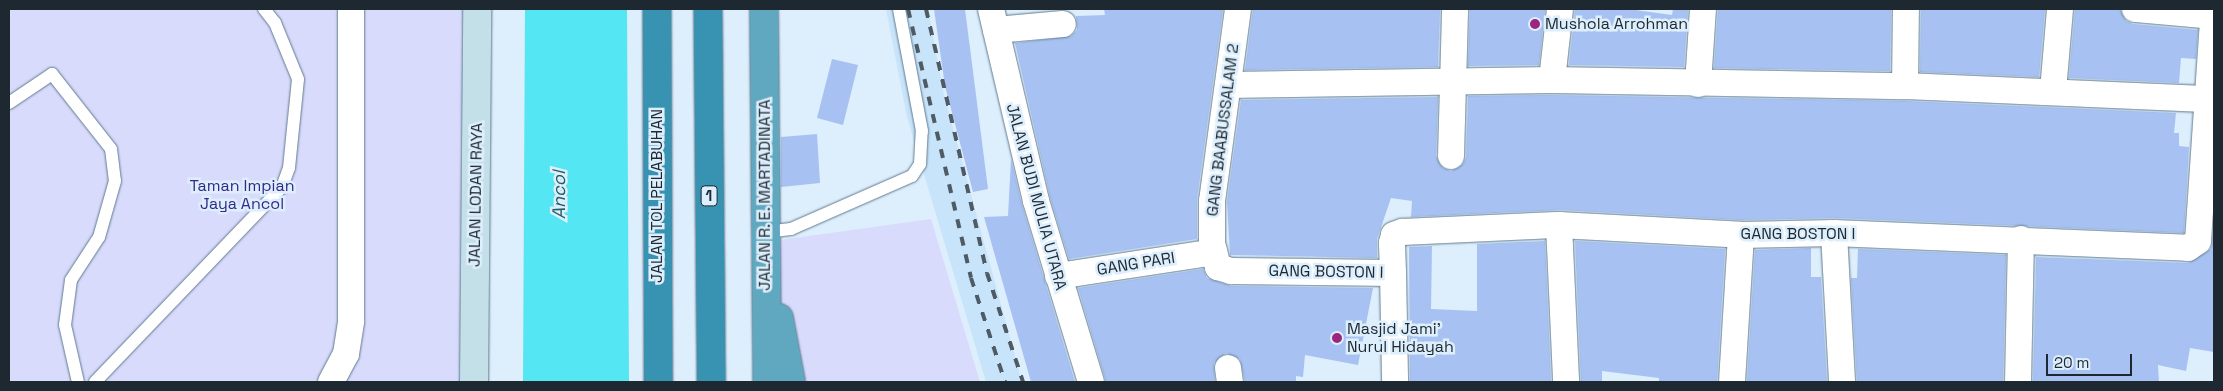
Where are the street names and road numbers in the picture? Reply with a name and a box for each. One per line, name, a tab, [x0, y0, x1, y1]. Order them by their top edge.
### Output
street label: GANG BAABUSSALAM 2	[1203, 43, 1243, 217]
street label: JALAN R. E. MARTADINATA	[755, 99, 775, 291]
street label: JALAN BUDI MULIA UTARA	[1002, 101, 1070, 293]
street label: JALAN TOL PELABUHAN	[647, 109, 667, 283]
street label: JALAN LODAN RAYA	[465, 123, 487, 267]
road number: 1	[700, 184, 718, 208]
street label: GANG BOSTON I	[1741, 224, 1855, 244]
street label: GANG PARI	[1096, 248, 1176, 280]
street label: GANG BOSTON I	[1268, 261, 1384, 283]

